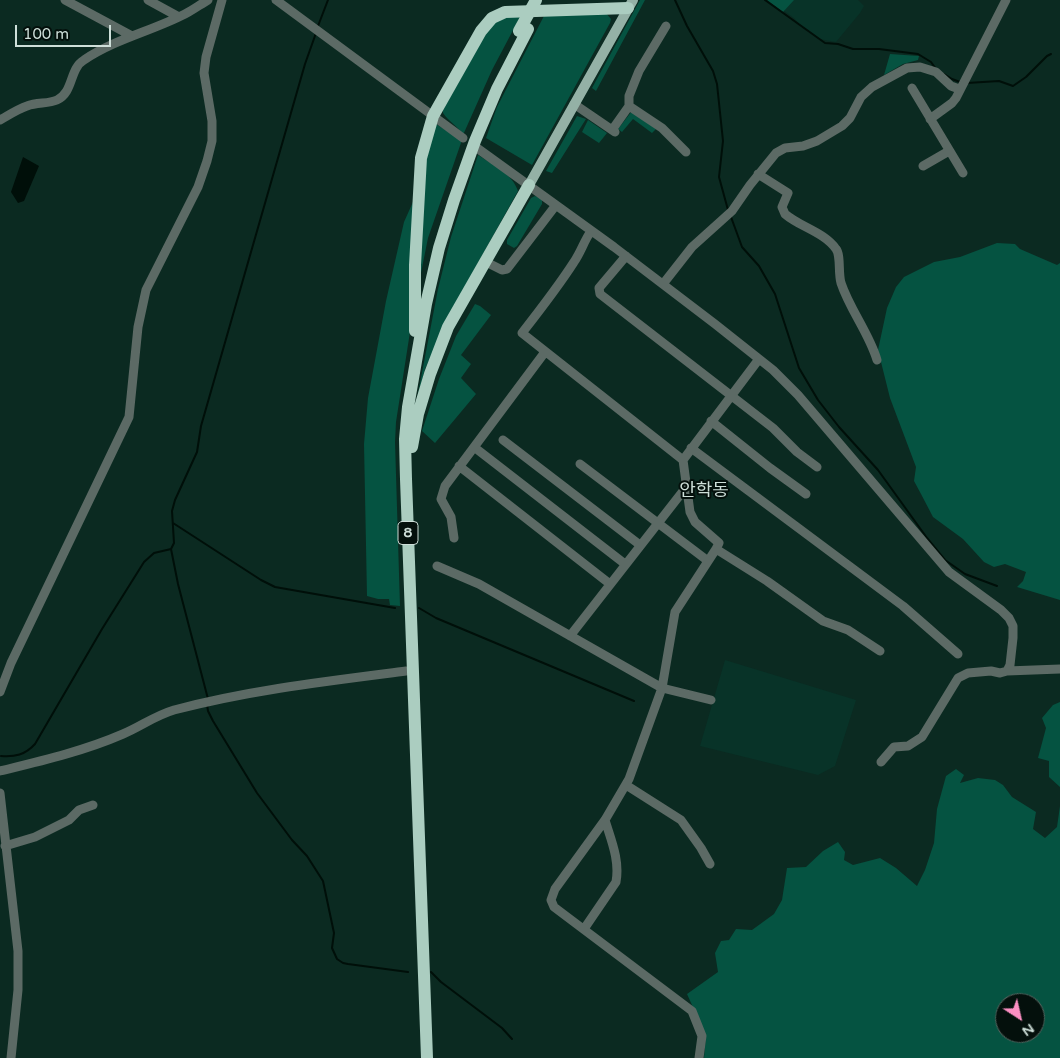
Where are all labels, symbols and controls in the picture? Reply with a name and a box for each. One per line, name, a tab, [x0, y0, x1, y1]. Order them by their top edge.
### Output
scale bar	[18, 15, 114, 47]
text: 100 m	[23, 25, 69, 43]
district label: 안학동	[679, 480, 729, 502]
road number: 8	[398, 522, 418, 544]
north arrow	[995, 993, 1045, 1043]
text: N	[1019, 1020, 1038, 1040]

